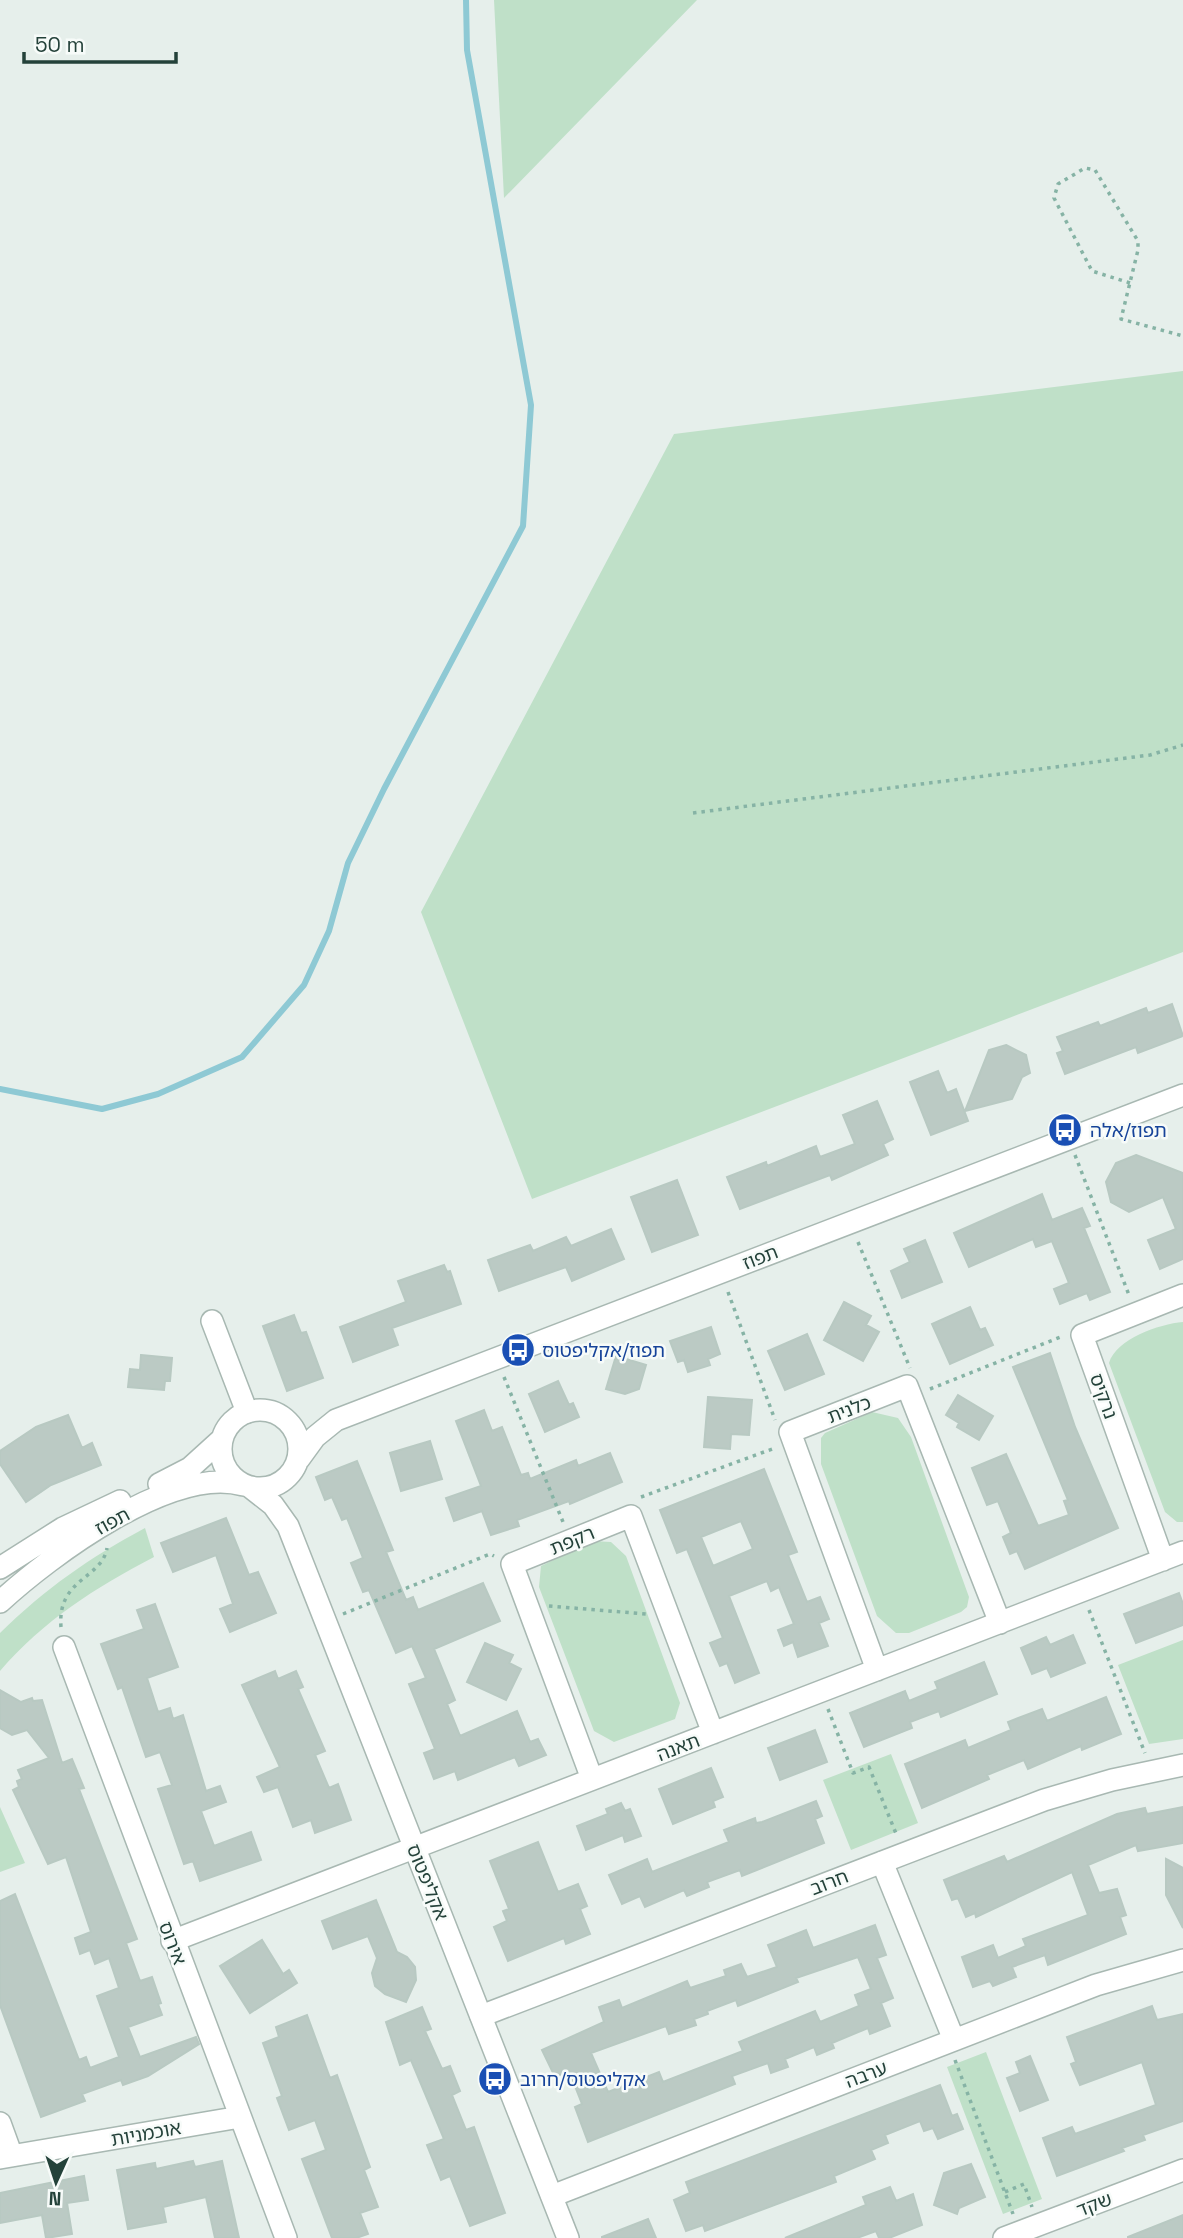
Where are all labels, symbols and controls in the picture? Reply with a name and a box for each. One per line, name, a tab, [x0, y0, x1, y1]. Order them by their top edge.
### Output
scale bar	[24, 21, 177, 65]
text: 50 m	[35, 31, 85, 58]
bus stop icon: תפוז/אלה	[1046, 1111, 1084, 1149]
place label: תפוז/אלה	[1090, 1118, 1167, 1143]
street label: תפוז	[739, 1239, 781, 1276]
bus stop icon: תפוז/אקליפטוס	[499, 1331, 537, 1369]
place label: תפוז/אקליפטוס	[542, 1338, 665, 1363]
street label: נרקיס	[1084, 1370, 1123, 1422]
street label: כלנית	[824, 1390, 875, 1429]
street label: תפוז	[90, 1502, 134, 1541]
street label: רקפת	[546, 1520, 598, 1561]
street label: תאנה	[653, 1728, 703, 1767]
street label: אקליפטוס	[401, 1840, 454, 1924]
street label: חרוב	[806, 1864, 852, 1901]
street label: אירוס	[153, 1918, 192, 1968]
street label: ערבה	[842, 2055, 891, 2094]
bus stop icon: אקליפטוס/חרוב	[476, 2060, 514, 2098]
place label: אקליפטוס/חרוב	[520, 2067, 646, 2092]
street label: אוכמניות	[109, 2115, 183, 2152]
north arrow	[21, 2147, 91, 2217]
text: N	[48, 2186, 62, 2211]
street label: שקד	[1073, 2186, 1116, 2223]

